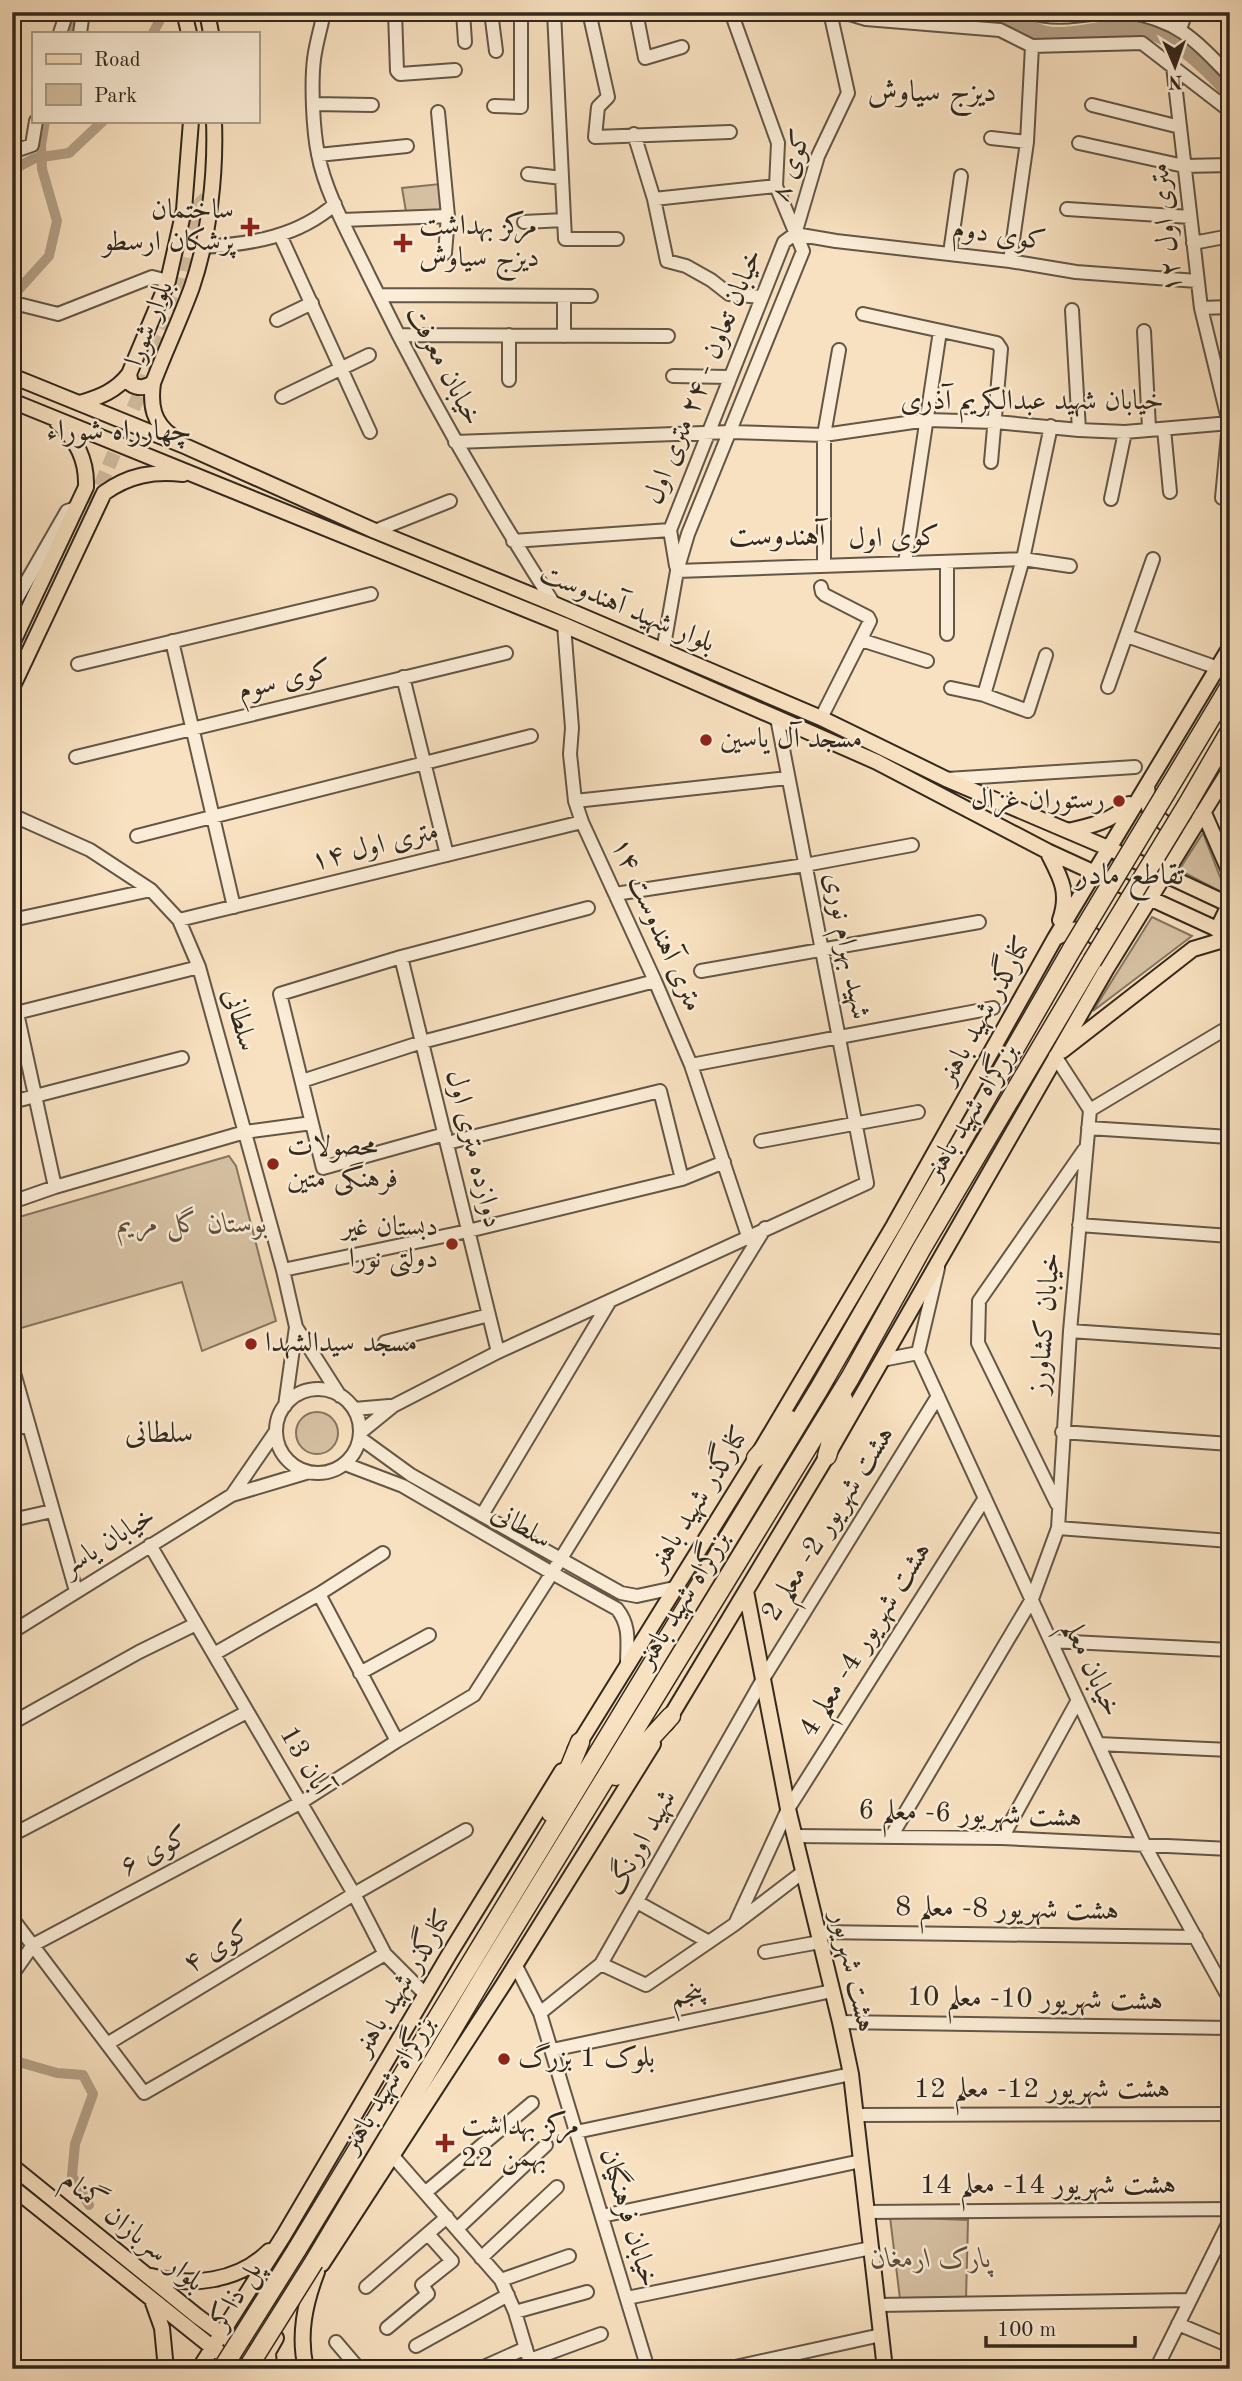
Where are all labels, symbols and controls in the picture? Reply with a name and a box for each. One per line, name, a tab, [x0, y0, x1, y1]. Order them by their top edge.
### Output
legend	[32, 32, 259, 122]
north arrow	[1140, 32, 1210, 102]
text: Road	[94, 50, 141, 71]
text: N	[1167, 71, 1183, 90]
district label: دیزج سیاوش	[868, 78, 996, 117]
text: Park	[94, 86, 137, 107]
street label: کوی ۸	[766, 126, 818, 206]
street label: ۱۲ متری اول	[1146, 162, 1188, 294]
place label: ساختمان پزشکان ارسطو	[100, 197, 237, 259]
place label: مرکز بهداشت دیزج سیاوش	[419, 210, 539, 282]
street label: کوی دوم	[949, 215, 1048, 264]
marker: ساختمان پزشکان ارسطو	[240, 217, 260, 237]
marker: مرکز بهداشت دیزج سیاوش	[393, 233, 413, 253]
street label: خیابان تعاون - ۲۴ متری اول	[640, 245, 768, 509]
street label: بلوار شورا	[121, 277, 180, 371]
street label: خیابان معرفت	[399, 302, 486, 431]
street label: خیابان شهید عبدالکریم آذری	[900, 383, 1164, 424]
district label: چهارراه شوراء	[46, 417, 192, 449]
district label: آهندوست	[728, 517, 829, 552]
street label: کوی اول	[848, 522, 940, 556]
street label: بلوار شهید آهندوست	[534, 555, 721, 660]
street label: کوی سوم	[235, 655, 337, 714]
place label: مسجد آل یاسین	[720, 721, 863, 755]
marker: مسجد آل یاسین	[698, 732, 714, 748]
place label: رستوران غزال	[971, 787, 1105, 818]
marker: رستوران غزال	[1111, 793, 1127, 809]
street label: ۱۴ متری اول	[308, 818, 442, 876]
street label: ۱۴ متری آهندوست	[605, 832, 711, 1016]
district label: تقاطع مادر	[1073, 861, 1184, 901]
street label: شهید بهرام نوری	[810, 870, 874, 1023]
street label: کنارگذر شهید باهنر	[925, 928, 1040, 1093]
street label: سلطانی	[217, 985, 261, 1055]
street label: بزرگراه شهید باهنر	[913, 1035, 1025, 1189]
street label: دوازده متری اول	[440, 1067, 506, 1231]
place label: محصولات فرهنگی متین	[287, 1134, 398, 1196]
marker: محصولات فرهنگی متین	[265, 1156, 281, 1172]
park label: بوستان گل مریم	[116, 1206, 268, 1247]
place label: دبستان غیر دولتی نورا	[339, 1214, 438, 1278]
marker: دبستان غیر دولتی نورا	[444, 1236, 460, 1252]
street label: خیابان کشاورز	[1025, 1251, 1066, 1398]
place label: مسجد سیدالشهدا	[265, 1330, 417, 1360]
marker: مسجد سیدالشهدا	[243, 1336, 259, 1352]
street label: کنارگذر شهید باهنر	[636, 1418, 757, 1580]
district label: سلطانی	[125, 1419, 193, 1449]
street label: هشت شهریور 2- معلم 2	[757, 1421, 910, 1633]
street label: سلطانی	[486, 1499, 556, 1555]
street label: خیابان یاسر	[55, 1503, 162, 1585]
street label: بزرگراه شهید باهنر	[625, 1523, 737, 1677]
street label: هشت شهریور 4- معلم 4	[794, 1537, 947, 1749]
street label: خیابان معلم	[1046, 1617, 1126, 1726]
street label: 13 آبان	[273, 1719, 340, 1803]
street label: شهید اورنگ	[596, 1783, 684, 1901]
street label: هشت شهریور 6- معلم 6	[857, 1796, 1082, 1845]
street label: کوی ۶	[115, 1821, 195, 1883]
street label: هشت شهریور 8- معلم 8	[895, 1893, 1119, 1938]
street label: کنارگذر شهید باهنر	[341, 1901, 460, 2064]
street label: هشت شهریور	[822, 1906, 879, 2035]
street label: کوی ۴	[179, 1916, 257, 1980]
street label: پنجم	[668, 1978, 711, 2023]
street label: هشت شهریور 10- معلم 10	[906, 1983, 1163, 2028]
street label: بزرگراه شهید باهنر	[330, 2008, 442, 2162]
place label: بلوک 1 بزرگ	[518, 2041, 655, 2074]
marker: بلوک 1 بزرگ	[496, 2051, 512, 2067]
street label: هشت شهریور 12- معلم 12	[914, 2075, 1170, 2116]
place label: مرکز بهداشت 22 بهمن	[461, 2110, 579, 2175]
marker: مرکز بهداشت 22 بهمن	[435, 2133, 455, 2153]
street label: خیابان فرهنگیان	[593, 2144, 666, 2291]
street label: بلوار سربازان گمنام	[51, 2161, 213, 2304]
street label: هشت شهریور 14- معلم 14	[920, 2171, 1176, 2212]
park label: پارک ارمغان	[870, 2245, 994, 2278]
street label: پل ذاکر	[202, 2254, 273, 2339]
scale bar	[986, 2304, 1135, 2348]
text: 100 m	[997, 2320, 1056, 2341]

